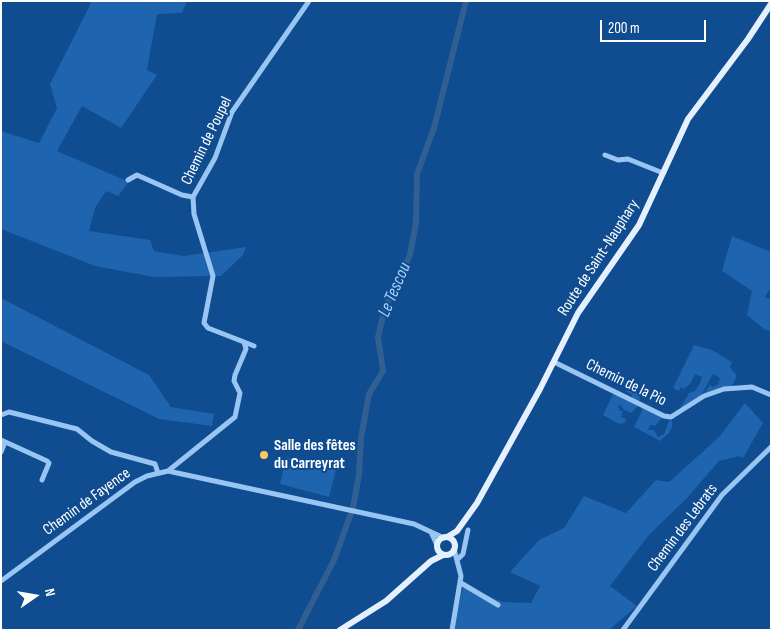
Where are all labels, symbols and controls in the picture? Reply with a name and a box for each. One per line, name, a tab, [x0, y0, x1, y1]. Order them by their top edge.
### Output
scale bar	[602, 10, 708, 42]
text: 200 m	[608, 19, 640, 38]
street label: Chemin de Poupel	[177, 94, 237, 188]
street label: Route de Saint-Nauphary	[554, 196, 644, 320]
water label: Le Tescou	[374, 259, 416, 321]
street label: Chemin de la Pio	[583, 355, 669, 411]
place label: Salle des fêtes du Carreyrat	[274, 436, 356, 474]
marker: Salle des fêtes du Carreyrat	[258, 449, 270, 461]
street label: Chemin de Fayence	[40, 464, 134, 540]
street label: Chemin des Lebrats	[644, 480, 722, 576]
north arrow	[10, 571, 60, 621]
text: N	[41, 587, 59, 598]

